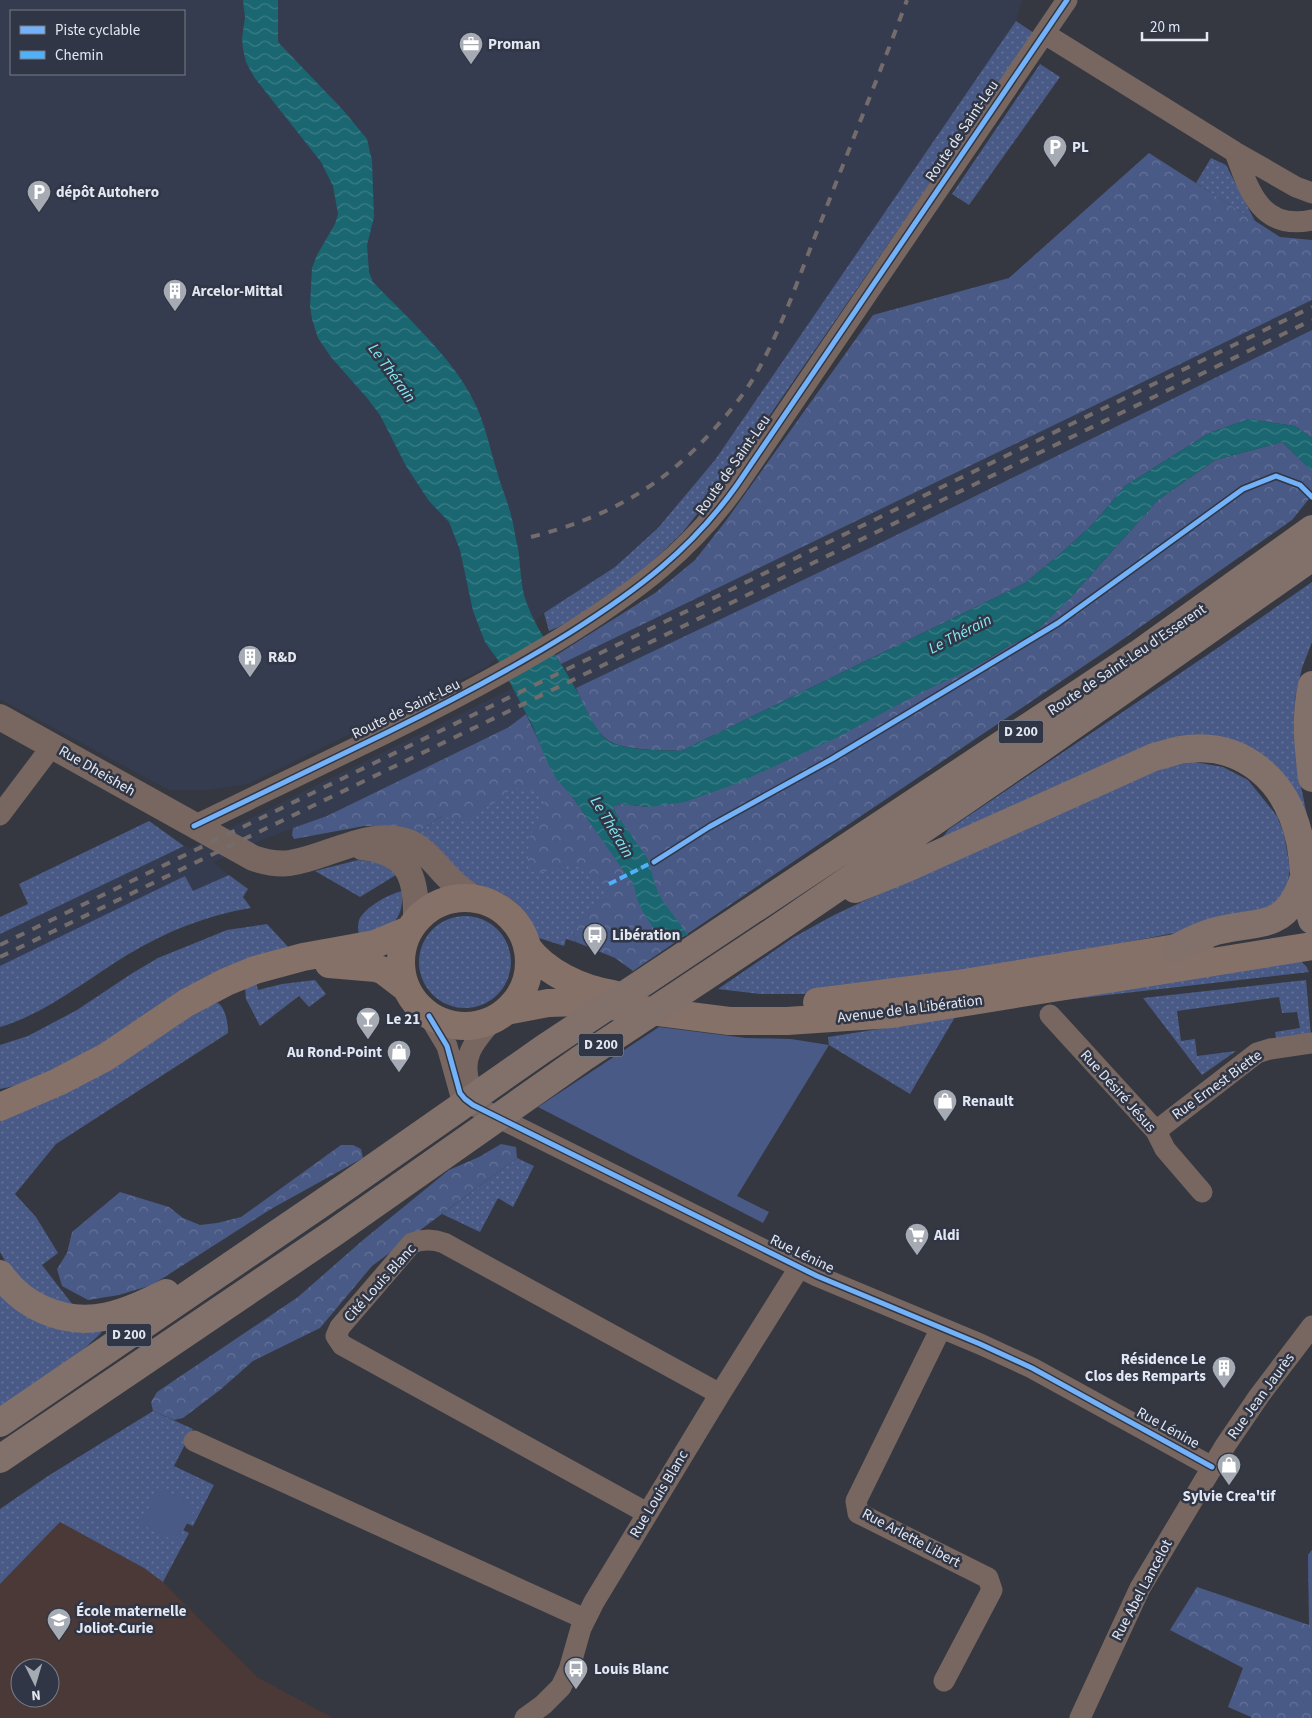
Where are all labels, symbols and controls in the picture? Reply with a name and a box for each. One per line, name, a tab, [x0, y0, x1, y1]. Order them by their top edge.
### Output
legend	[10, 10, 185, 75]
scale bar	[1142, 10, 1207, 42]
text: 20 m	[1150, 17, 1180, 38]
text: Piste cyclable	[55, 20, 140, 41]
office icon: Proman	[458, 31, 484, 65]
place label: Proman	[488, 34, 540, 55]
text: Chemin	[55, 45, 104, 66]
street label: Route de Saint-Leu	[920, 76, 1004, 186]
parking icon: PL	[1042, 134, 1068, 168]
place label: PL	[1072, 137, 1089, 158]
parking icon: dépôt Autohero	[26, 179, 52, 213]
place label: dépôt Autohero	[56, 182, 159, 203]
building icon: Arcelor-Mittal	[162, 278, 188, 312]
place label: Arcelor-Mittal	[191, 281, 283, 302]
water label: Le Thérain	[363, 339, 421, 407]
street label: Route de Saint-Leu	[690, 411, 776, 519]
street label: Route de Saint-Leu d'Esserent	[1044, 599, 1210, 721]
water label: Le Thérain	[925, 609, 995, 659]
building icon: R&D	[237, 644, 263, 678]
place label: R&D	[268, 647, 297, 668]
street label: Route de Saint-Leu	[348, 674, 464, 744]
road number: D 200	[998, 720, 1044, 744]
street label: Rue Dheisheh	[55, 740, 139, 802]
water label: Le Thérain	[585, 792, 639, 862]
bus stop icon: Libération	[582, 922, 608, 956]
place label: Libération	[612, 925, 680, 946]
street label: Avenue de la Libération	[836, 990, 984, 1028]
bar icon: Le 21	[355, 1006, 381, 1040]
place label: Le 21	[386, 1009, 420, 1030]
road number: D 200	[578, 1034, 624, 1056]
shop icon: Au Rond-Point	[386, 1039, 412, 1073]
place label: Au Rond-Point	[286, 1042, 382, 1063]
street label: Rue Désiré Jésus	[1075, 1045, 1161, 1137]
street label: Rue Ernest Biette	[1168, 1045, 1266, 1125]
shop icon: Renault	[932, 1088, 958, 1122]
place label: Renault	[962, 1091, 1014, 1112]
supermarket icon: Aldi	[904, 1222, 930, 1256]
place label: Aldi	[933, 1225, 960, 1246]
street label: Rue Lénine	[766, 1229, 838, 1279]
street label: Cité Louis Blanc	[339, 1239, 421, 1327]
road number: D 200	[106, 1324, 152, 1346]
place label: Résidence Le Clos des Remparts	[1085, 1349, 1206, 1387]
street label: Rue Jean Jaurès	[1223, 1349, 1299, 1443]
building icon: Résidence Le Clos des Remparts	[1211, 1355, 1237, 1389]
street label: Rue Lénine	[1133, 1402, 1203, 1454]
street label: Rue Louis Blanc	[625, 1446, 694, 1542]
shop icon: Sylvie Crea'tif	[1216, 1452, 1242, 1486]
place label: Sylvie Crea'tif	[1183, 1486, 1276, 1507]
street label: Rue Arlette Libert	[858, 1503, 964, 1573]
street label: Rue Abel Lancelot	[1107, 1536, 1177, 1644]
place label: École maternelle Joliot-Curie	[76, 1601, 187, 1639]
school or university icon: École maternelle Joliot-Curie	[46, 1607, 72, 1641]
bus stop icon: Louis Blanc	[563, 1656, 589, 1690]
north arrow	[10, 1658, 60, 1708]
place label: Louis Blanc	[594, 1659, 669, 1680]
text: N	[31, 1685, 42, 1705]

